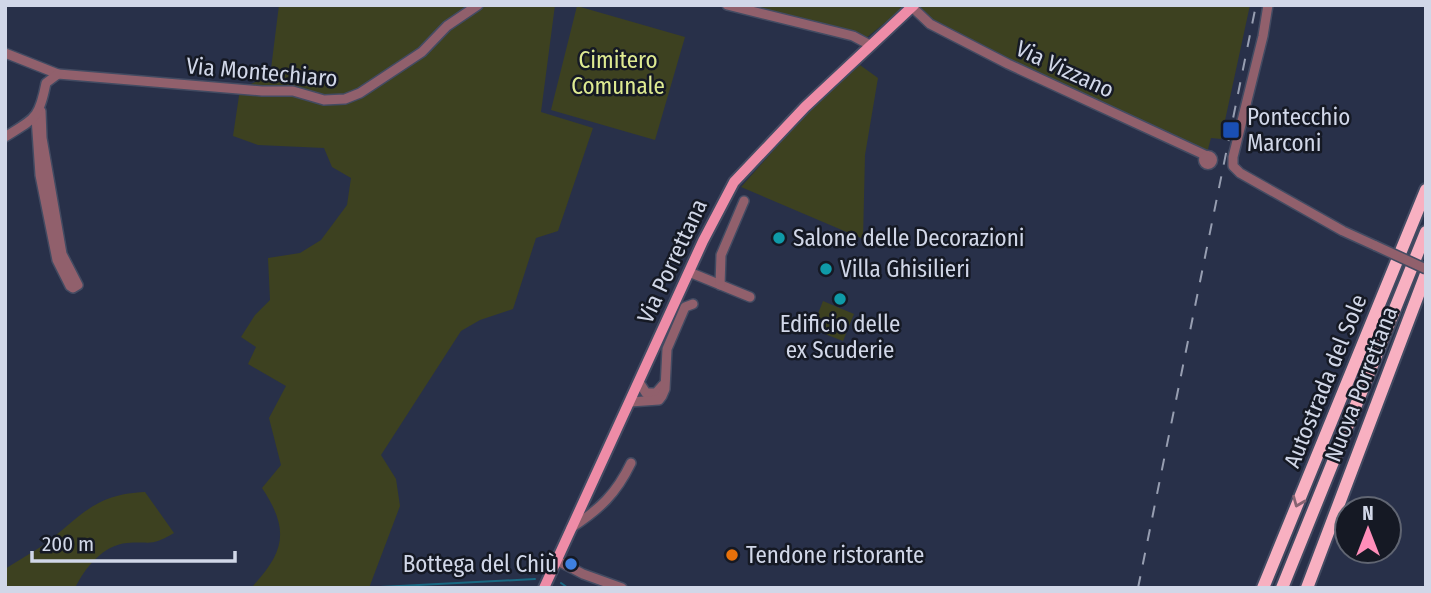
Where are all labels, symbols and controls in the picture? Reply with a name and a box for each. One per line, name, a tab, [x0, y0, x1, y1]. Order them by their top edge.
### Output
street label: Via Vizzano	[1011, 34, 1119, 104]
park label: Cimitero Comunale	[571, 46, 665, 100]
street label: Via Montechiaro	[185, 51, 339, 93]
place label: Pontecchio Marconi	[1247, 103, 1350, 157]
marker: Pontecchio Marconi	[1221, 120, 1241, 140]
street label: Via Porrettana	[631, 194, 713, 328]
place label: Salone delle Decorazioni	[793, 224, 1025, 252]
marker: Salone delle Decorazioni	[771, 230, 787, 246]
place label: Villa Ghisilieri	[840, 255, 970, 283]
marker: Villa Ghisilieri	[818, 261, 834, 277]
street label: Autostrada del Sole	[1277, 290, 1373, 472]
marker: Edificio delle ex Scuderie	[832, 291, 848, 307]
street label: Nuova Porrettana	[1318, 302, 1404, 466]
place label: Edificio delle ex Scuderie	[780, 310, 900, 364]
one-way arrow	[1292, 495, 1306, 508]
north arrow	[1333, 495, 1403, 565]
text: N	[1362, 502, 1374, 525]
scale bar	[32, 520, 234, 564]
text: 200 m	[42, 531, 94, 557]
place label: Tendone ristorante	[746, 541, 924, 569]
marker: Tendone ristorante	[724, 547, 740, 563]
place label: Bottega del Chiù	[403, 550, 557, 578]
marker: Bottega del Chiù	[563, 556, 579, 572]

